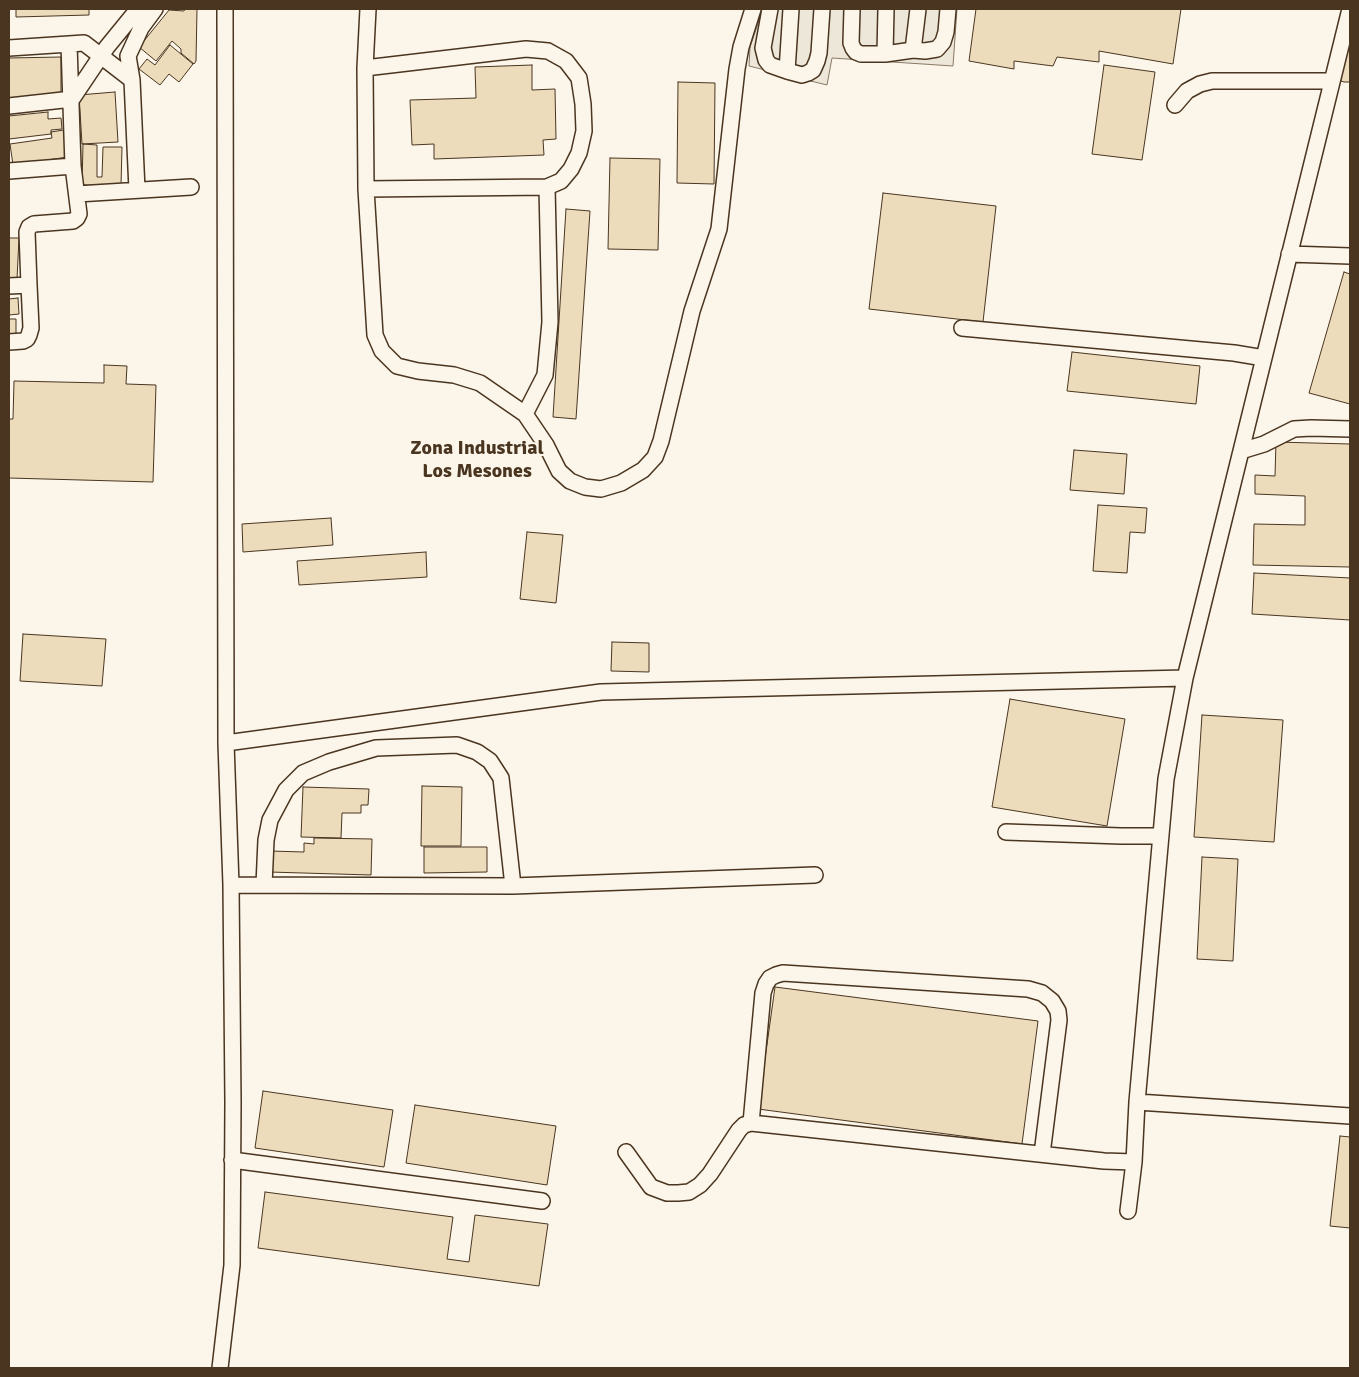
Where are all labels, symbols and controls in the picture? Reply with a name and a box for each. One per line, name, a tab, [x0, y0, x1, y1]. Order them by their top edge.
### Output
district label: Zona Industrial Los Mesones	[410, 437, 544, 484]

